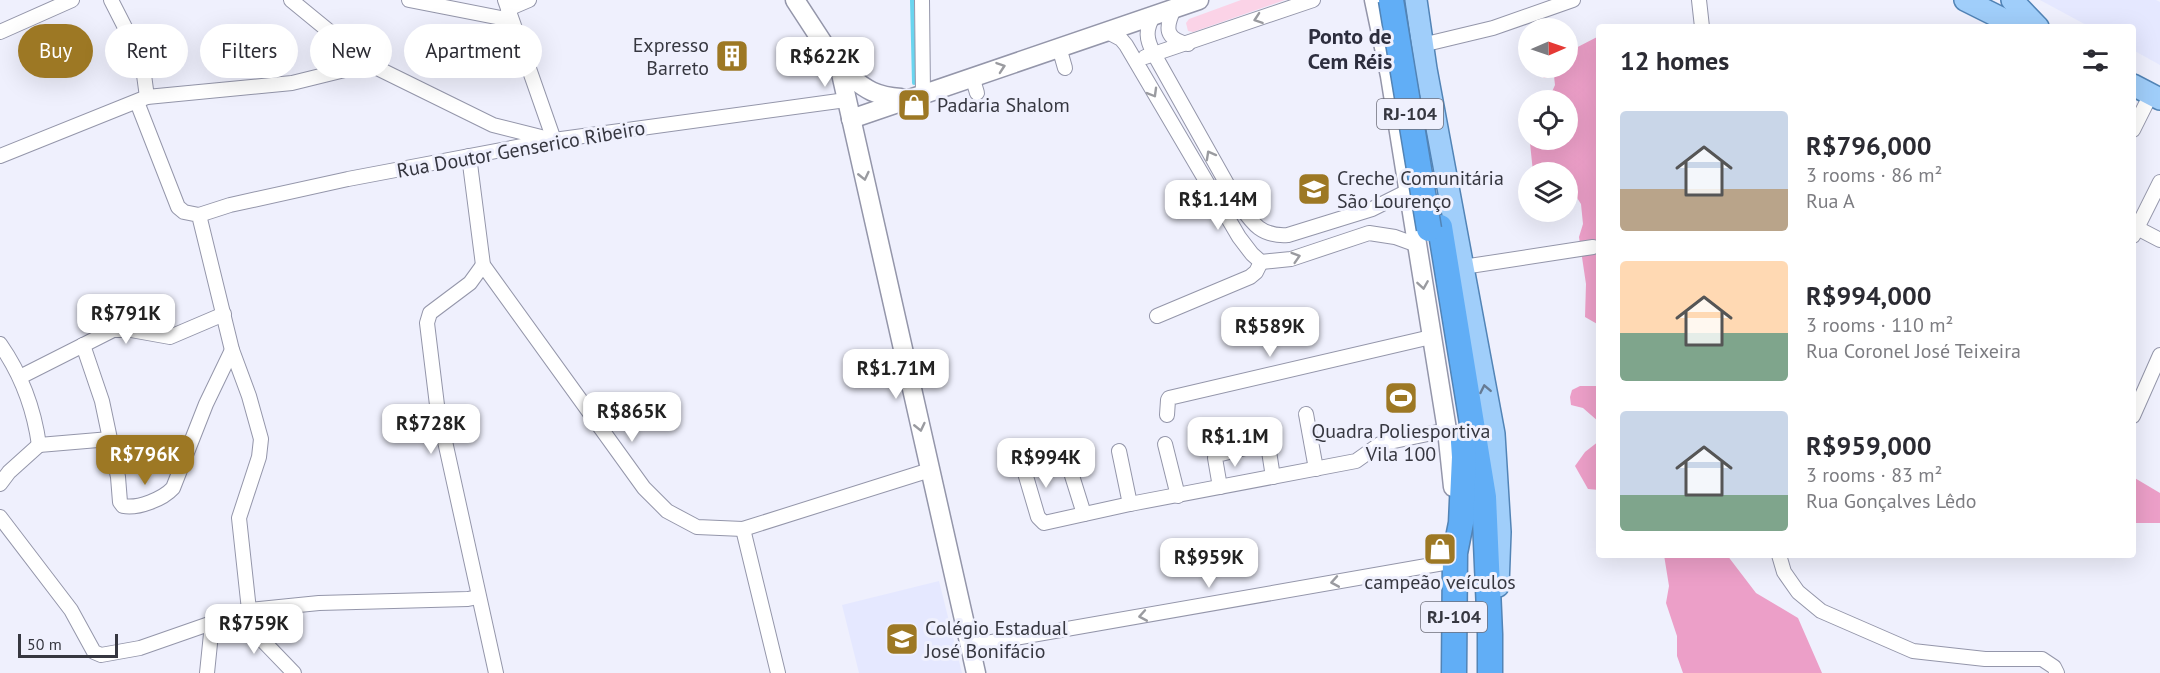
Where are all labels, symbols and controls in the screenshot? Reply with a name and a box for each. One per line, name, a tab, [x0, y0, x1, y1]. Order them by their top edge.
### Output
one-way arrow	[1253, 11, 1264, 24]
north arrow	[1518, 18, 1578, 78]
map controls	[1518, 18, 1578, 222]
district label: Ponto de Cem Réis	[1308, 22, 1392, 75]
chip: Buy	[18, 24, 93, 78]
chip: Rent	[105, 24, 188, 78]
chip: Filters	[200, 24, 298, 78]
chip: New	[310, 24, 392, 78]
chip: Apartment	[404, 24, 542, 78]
place label: Expresso Barreto	[633, 32, 709, 81]
pin: R$622K	[776, 37, 874, 88]
building icon: Expresso Barreto	[714, 38, 750, 74]
text: R$622K	[790, 43, 860, 69]
text: 12 homes	[1620, 44, 1729, 77]
icon: filters	[2079, 44, 2112, 77]
one-way arrow	[995, 61, 1006, 74]
shop icon: Padaria Shalom	[896, 87, 932, 123]
one-way arrow	[1146, 87, 1157, 97]
button: locate	[1518, 90, 1578, 150]
place label: Padaria Shalom	[937, 92, 1070, 118]
road number: RJ-104	[1377, 99, 1443, 129]
street label: Rua Doutor Genserico Ribeiro	[395, 114, 647, 184]
text: R$796,000	[1806, 129, 1931, 162]
icon: home	[1668, 135, 1740, 207]
one-way arrow	[1206, 151, 1218, 161]
button: layers	[1518, 162, 1578, 222]
text: 3 rooms · 86 m²	[1806, 162, 1942, 188]
place label: Creche Comunitária São Lourenço	[1337, 165, 1504, 214]
one-way arrow	[856, 170, 869, 180]
school or university icon: Creche Comunitária São Lourenço	[1296, 171, 1332, 207]
pin: R$1.14M	[1163, 180, 1273, 231]
text: R$1.14M	[1179, 186, 1257, 212]
text: Rua A	[1806, 188, 1855, 214]
one-way arrow	[1290, 252, 1301, 264]
text: R$994,000	[1806, 279, 1931, 312]
one-way arrow	[1417, 281, 1429, 290]
icon: home	[1668, 285, 1740, 357]
pin: R$791K	[77, 294, 175, 345]
text: R$791K	[91, 300, 161, 326]
pin: R$589K	[1221, 307, 1319, 358]
text: 3 rooms · 110 m²	[1806, 312, 1953, 338]
text: R$589K	[1235, 313, 1305, 339]
text: Rua Coronel José Teixeira	[1806, 338, 2021, 364]
pin: R$1.71M	[841, 349, 951, 400]
text: R$1.71M	[857, 355, 935, 381]
sports icon: Quadra Poliesportiva Vila 100	[1383, 380, 1419, 416]
one-way arrow	[1479, 384, 1492, 394]
pin: R$865K	[583, 392, 681, 443]
text: R$865K	[597, 398, 667, 424]
pin: R$728K	[382, 404, 480, 455]
text: R$728K	[396, 410, 466, 436]
pin: R$1.1M	[1186, 417, 1284, 468]
place label: Quadra Poliesportiva Vila 100	[1312, 418, 1490, 467]
one-way arrow	[913, 422, 926, 432]
text: R$1.1M	[1202, 423, 1268, 449]
text: R$959,000	[1806, 429, 1931, 462]
pin: R$796K	[96, 435, 194, 486]
icon: home	[1668, 435, 1740, 507]
pin: R$994K	[997, 438, 1095, 489]
text: R$796K	[110, 441, 180, 467]
text: R$994K	[1011, 444, 1081, 470]
text: 3 rooms · 83 m²	[1806, 462, 1942, 488]
text: Rua Gonçalves Lêdo	[1806, 488, 1977, 514]
shop icon: campeão veículos	[1422, 531, 1458, 567]
pin: R$959K	[1160, 538, 1258, 589]
text: R$959K	[1174, 544, 1244, 570]
place label: campeão veículos	[1364, 569, 1516, 595]
one-way arrow	[1330, 576, 1340, 588]
road number: RJ-104	[1421, 602, 1487, 632]
pin: R$759K	[205, 604, 303, 655]
one-way arrow	[1138, 609, 1148, 622]
text: R$759K	[219, 610, 289, 636]
place label: Colégio Estadual José Bonifácio	[924, 615, 1068, 664]
school or university icon: Colégio Estadual José Bonifácio	[884, 621, 920, 657]
scale bar	[18, 631, 118, 658]
text: 50 m	[27, 634, 62, 654]

